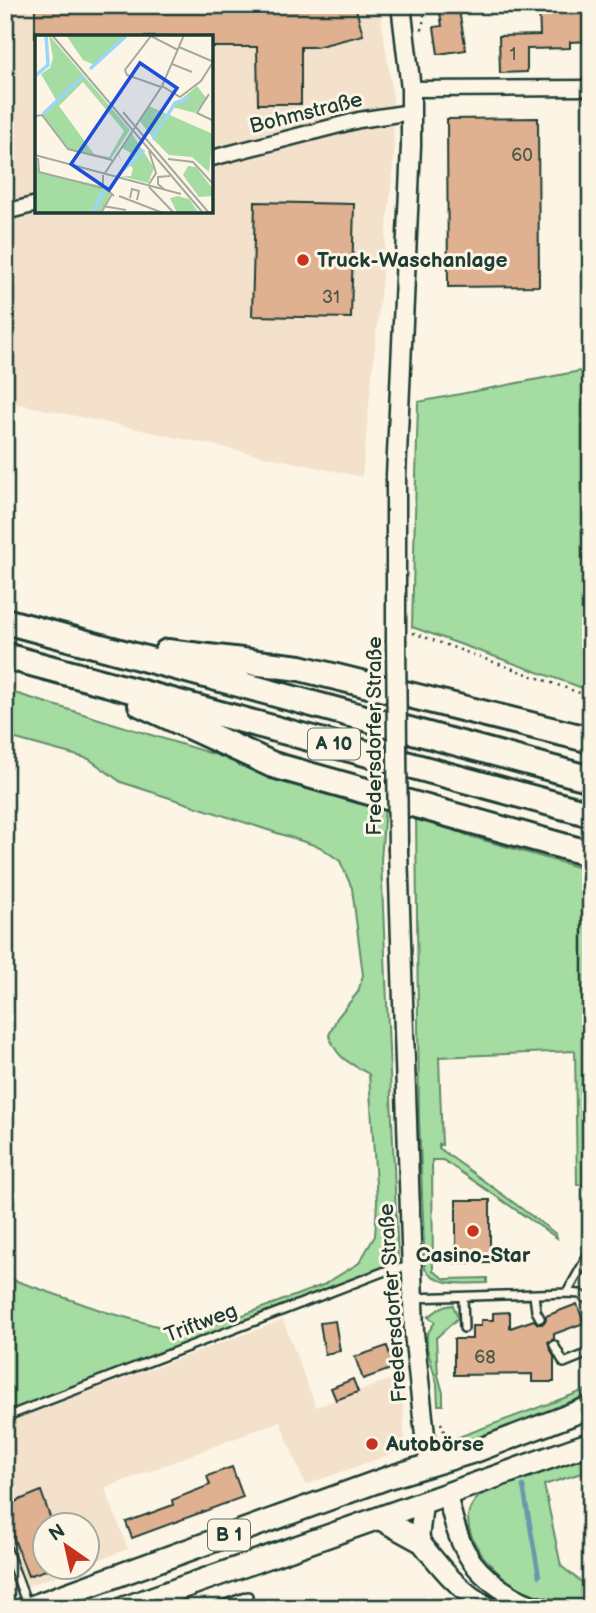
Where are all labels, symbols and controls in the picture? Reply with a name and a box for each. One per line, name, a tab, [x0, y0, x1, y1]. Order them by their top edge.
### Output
inset map	[35, 35, 214, 214]
house number: 1	[510, 44, 516, 65]
street label: Bohmstraße	[247, 87, 365, 139]
house number: 60	[511, 145, 533, 166]
place label: Truck-Waschanlage	[317, 248, 508, 273]
marker: Truck-Waschanlage	[295, 252, 311, 268]
house number: 31	[322, 287, 340, 308]
street label: Fredersdorfer Straße	[362, 636, 387, 836]
road number: A 10	[308, 729, 360, 760]
street label: Fredersdorfer Straße	[374, 1203, 412, 1403]
marker: Casino-Star	[465, 1223, 481, 1239]
place label: Casino-Star	[416, 1243, 531, 1268]
street label: Triftweg	[161, 1298, 241, 1348]
house number: 68	[474, 1347, 496, 1368]
place label: Autobörse	[385, 1432, 484, 1457]
marker: Autobörse	[364, 1436, 380, 1452]
north arrow	[32, 1512, 102, 1582]
text: N	[45, 1520, 70, 1547]
road number: B 1	[208, 1520, 250, 1550]

